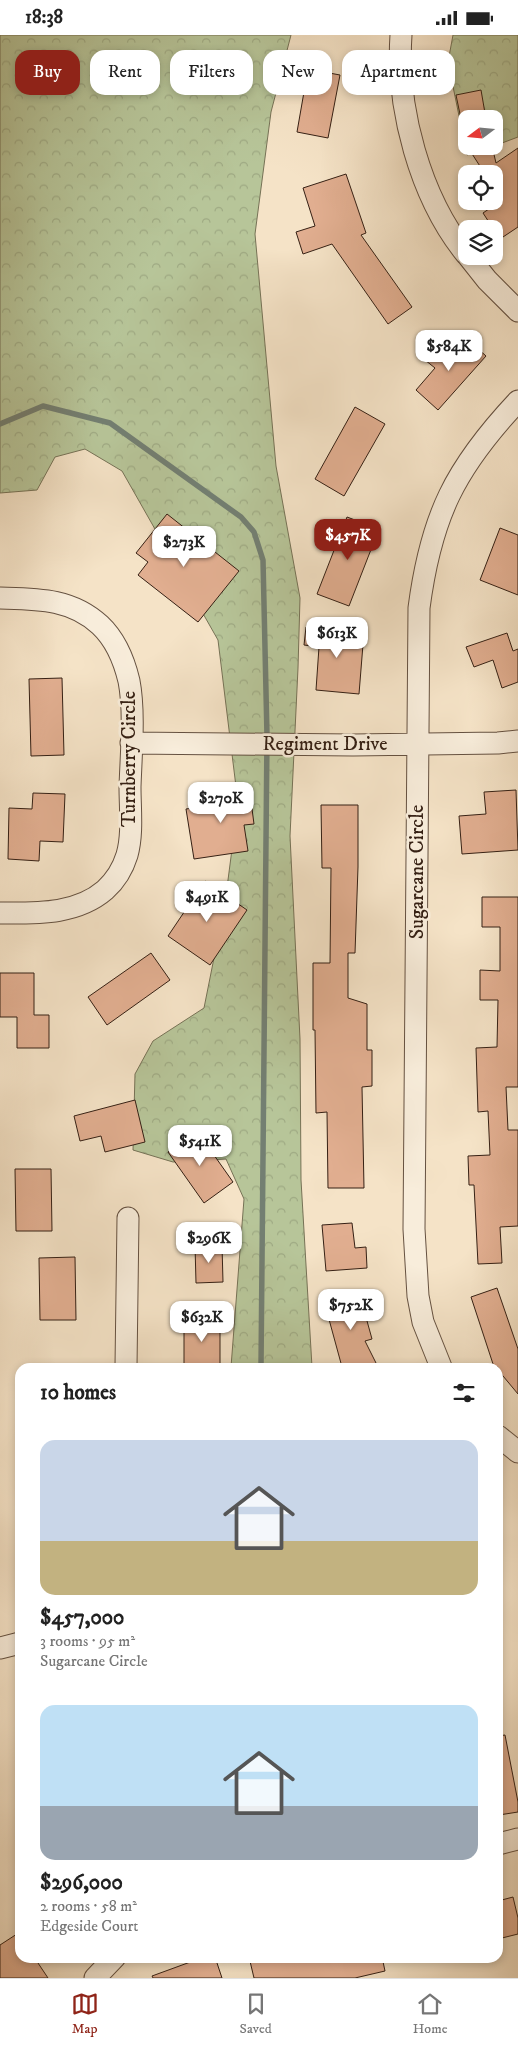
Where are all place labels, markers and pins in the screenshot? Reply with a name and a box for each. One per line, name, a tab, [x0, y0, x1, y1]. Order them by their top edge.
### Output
pin: $584K	[414, 329, 484, 372]
pin: $457K	[313, 519, 383, 561]
pin: $273K	[149, 525, 219, 568]
pin: $613K	[302, 617, 372, 659]
pin: $270K	[186, 781, 256, 824]
pin: $491K	[172, 881, 242, 923]
pin: $541K	[165, 1125, 235, 1167]
pin: $296K	[174, 1221, 244, 1264]
pin: $752K	[316, 1289, 386, 1331]
pin: $632K	[167, 1301, 237, 1343]

